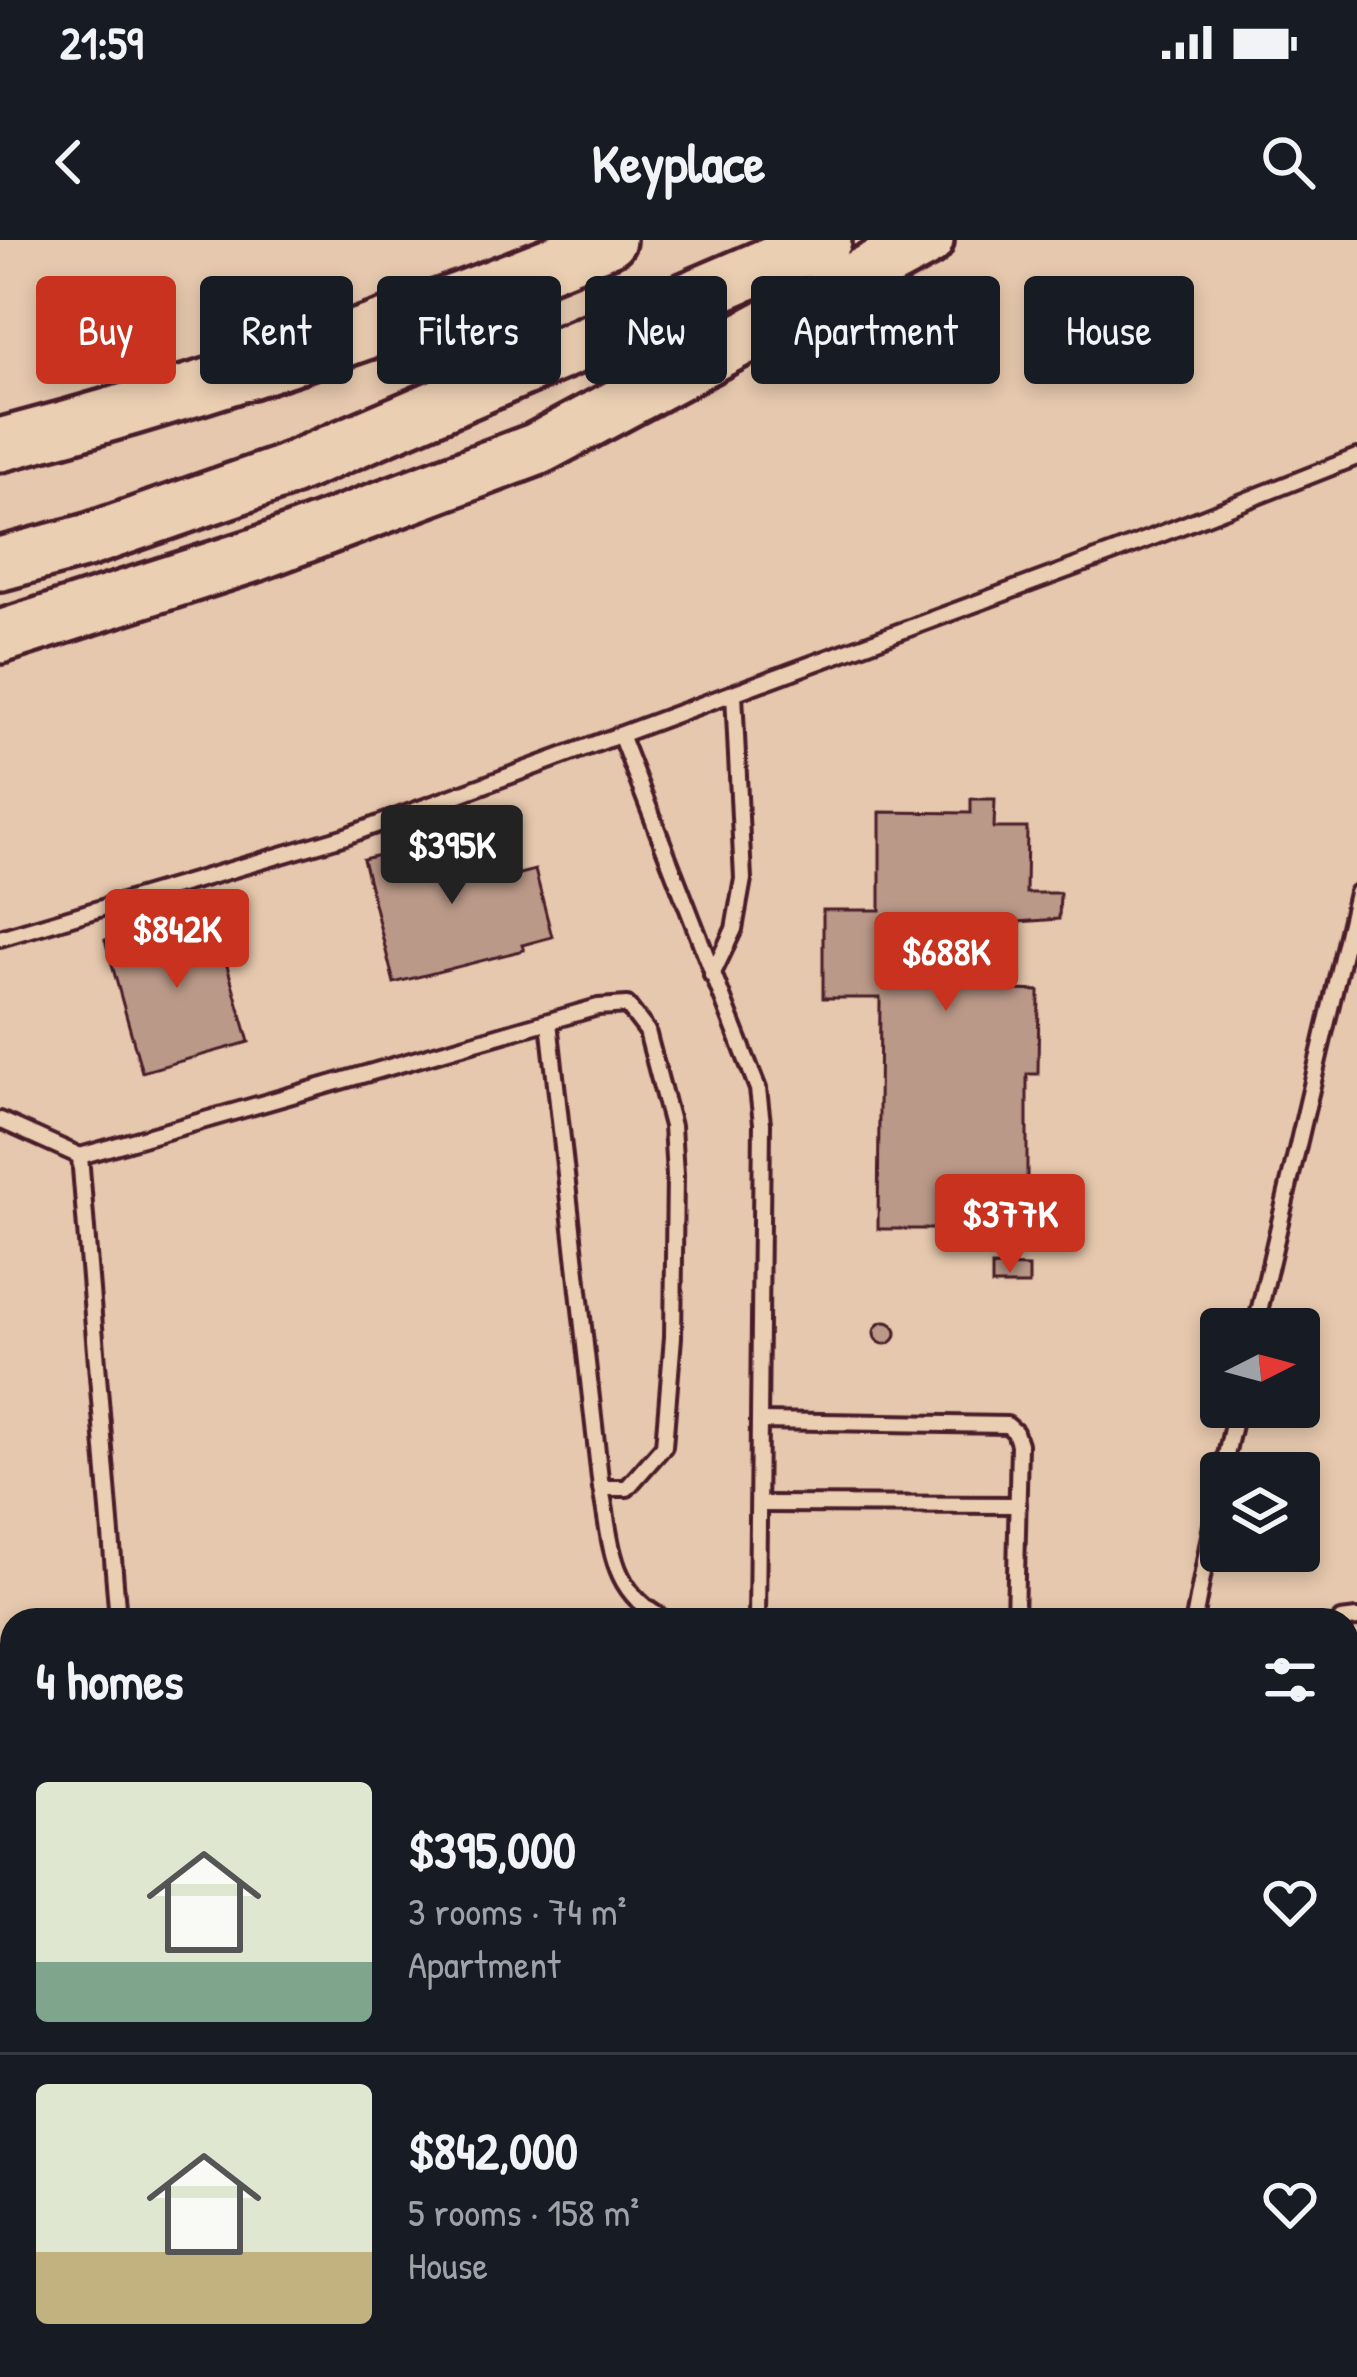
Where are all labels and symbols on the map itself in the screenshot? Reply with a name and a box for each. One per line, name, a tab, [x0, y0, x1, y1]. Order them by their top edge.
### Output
pin: $395K	[368, 805, 536, 907]
pin: $842K	[93, 889, 261, 991]
pin: $688K	[862, 912, 1030, 1014]
pin: $377K	[926, 1174, 1094, 1276]
north arrow	[1200, 1308, 1320, 1428]

